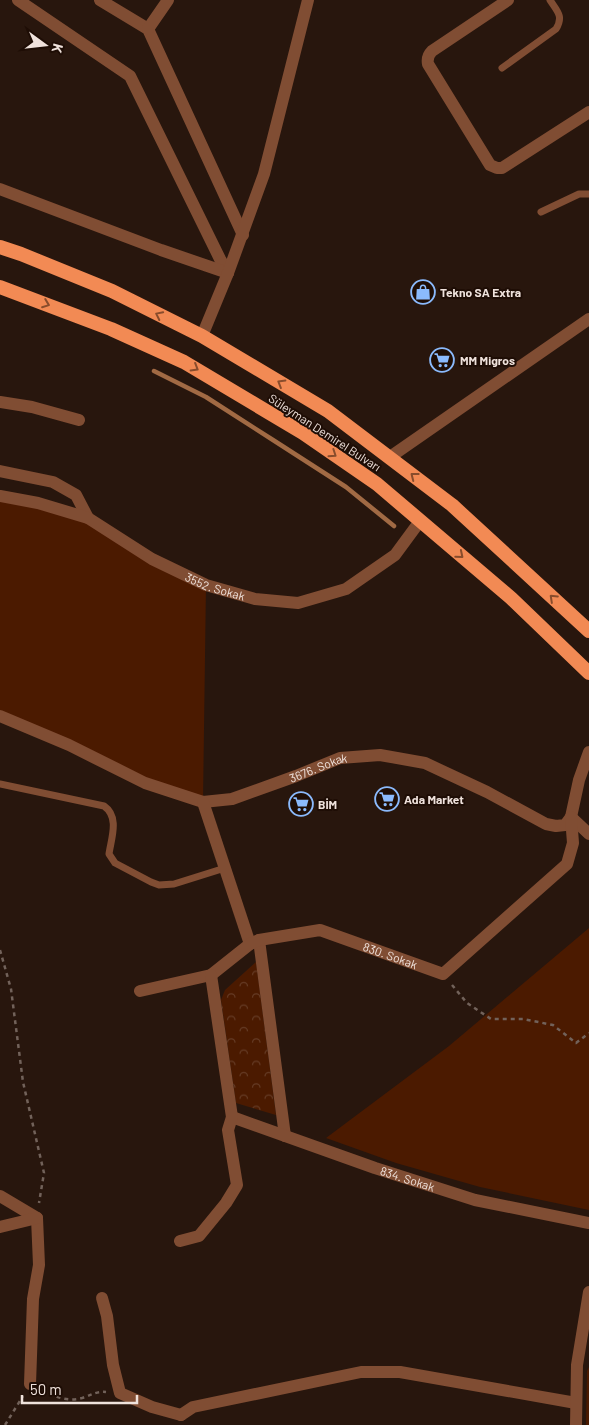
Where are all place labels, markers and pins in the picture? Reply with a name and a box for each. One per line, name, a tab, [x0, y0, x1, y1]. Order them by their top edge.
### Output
shop icon: Tekno SA Extra	[410, 279, 436, 305]
place label: Tekno SA Extra	[440, 285, 521, 299]
supermarket icon: MM Migros	[429, 347, 455, 373]
place label: MM Migros	[460, 353, 515, 367]
supermarket icon: Ada Market	[374, 786, 400, 812]
supermarket icon: BİM	[288, 791, 314, 817]
place label: Ada Market	[404, 792, 464, 806]
place label: BİM	[318, 797, 337, 811]

